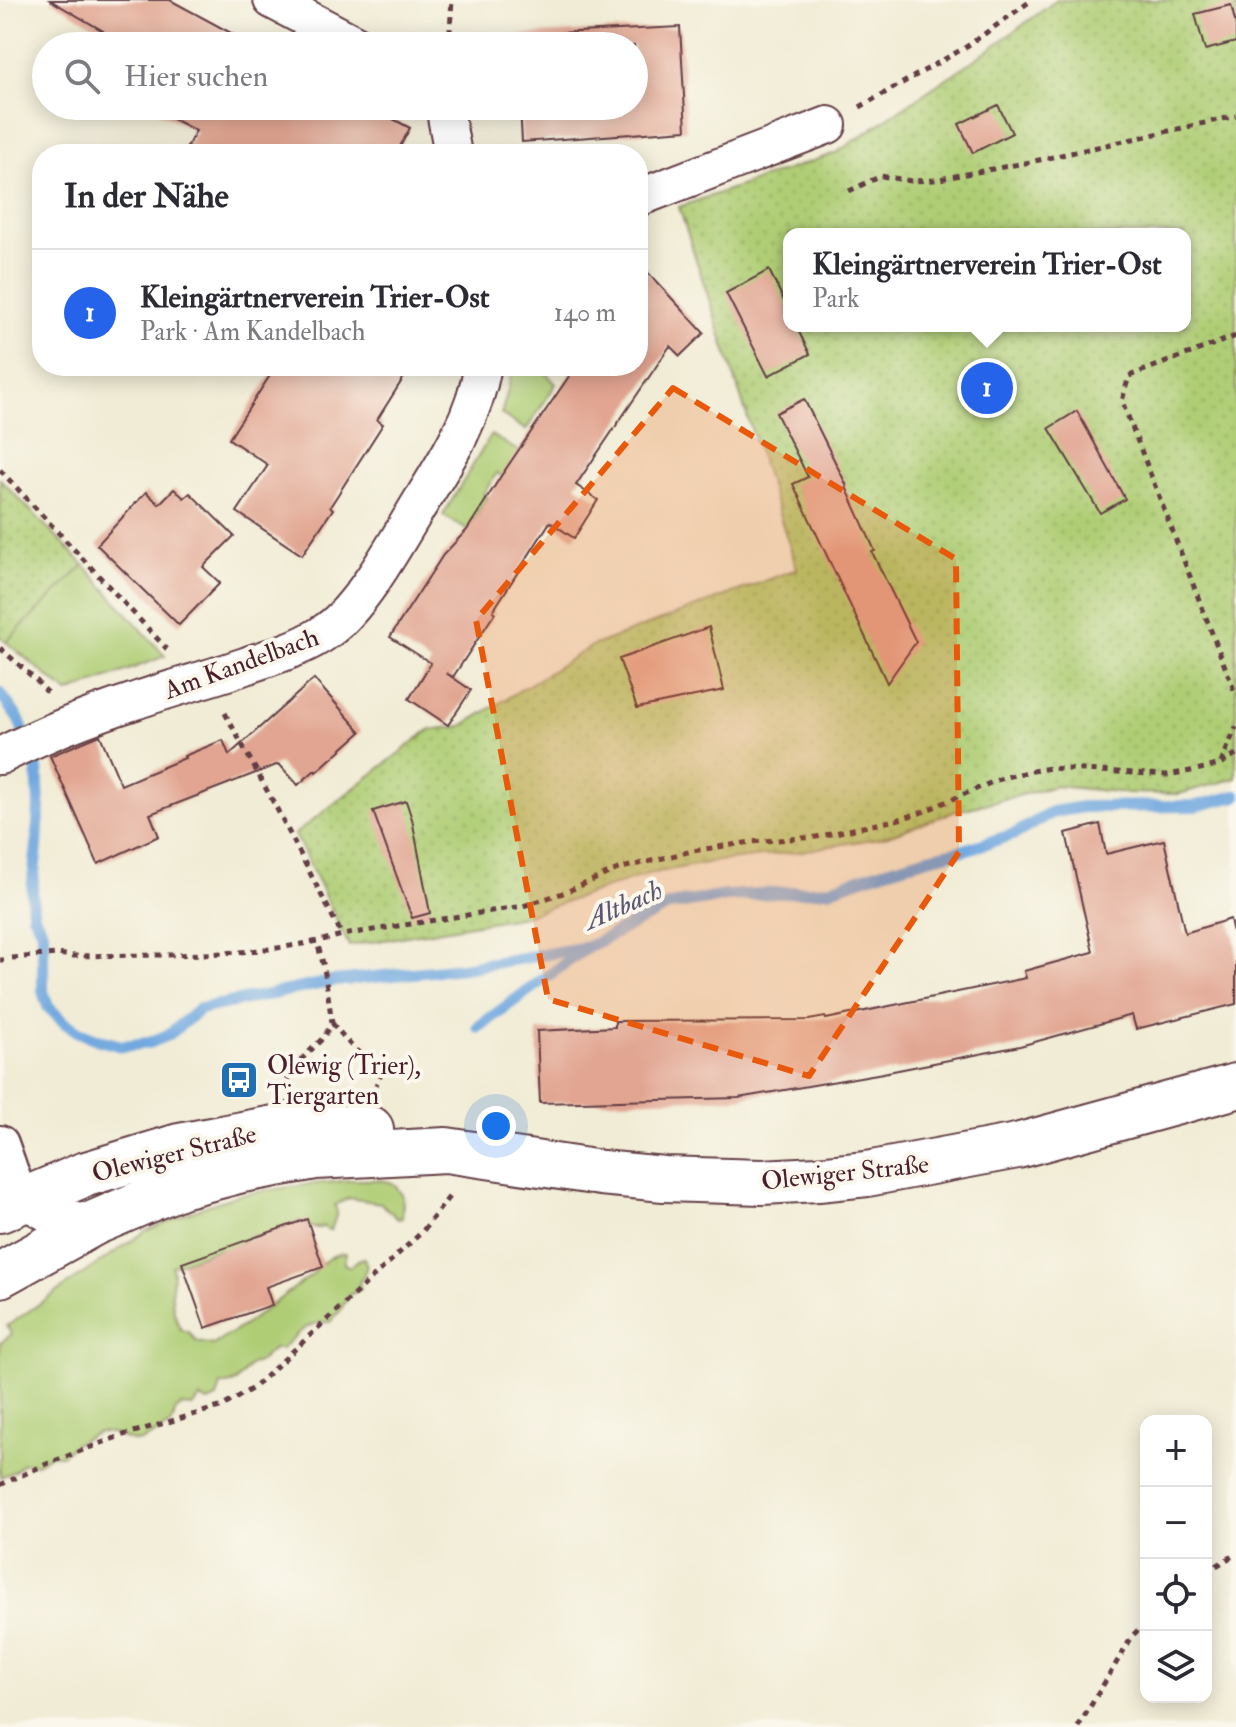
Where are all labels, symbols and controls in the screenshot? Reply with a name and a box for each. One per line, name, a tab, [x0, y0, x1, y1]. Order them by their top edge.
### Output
search box	[32, 32, 648, 120]
icon: search	[60, 54, 104, 98]
text: Hier suchen	[124, 58, 268, 95]
text: In der Nähe	[64, 175, 229, 218]
popup	[783, 228, 1191, 332]
text: Kleingärtnerverein Trier-Ost	[812, 246, 1162, 283]
text: Kleingärtnerverein Trier-Ost	[140, 279, 490, 316]
text: Park	[812, 283, 860, 315]
text: 1	[85, 297, 95, 329]
text: 140 m	[554, 297, 616, 329]
text: Park · Am Kandelbach	[140, 316, 366, 348]
pin: 1	[961, 358, 1013, 418]
street label: Am Kandelbach	[159, 621, 323, 707]
water label: Altbach	[576, 873, 668, 939]
place label: Olewig (Trier), Tiergarten	[267, 1050, 421, 1112]
bus stop icon: Olewig (Trier), Tiergarten	[218, 1059, 260, 1101]
your location	[476, 1106, 516, 1146]
street label: Olewiger Straße	[89, 1118, 260, 1190]
street label: Olewiger Straße	[760, 1148, 931, 1198]
map controls	[1140, 1415, 1212, 1703]
button: +	[1140, 1415, 1212, 1487]
button: −	[1140, 1487, 1212, 1559]
button: locate	[1140, 1559, 1212, 1631]
button: layers	[1140, 1631, 1212, 1703]

